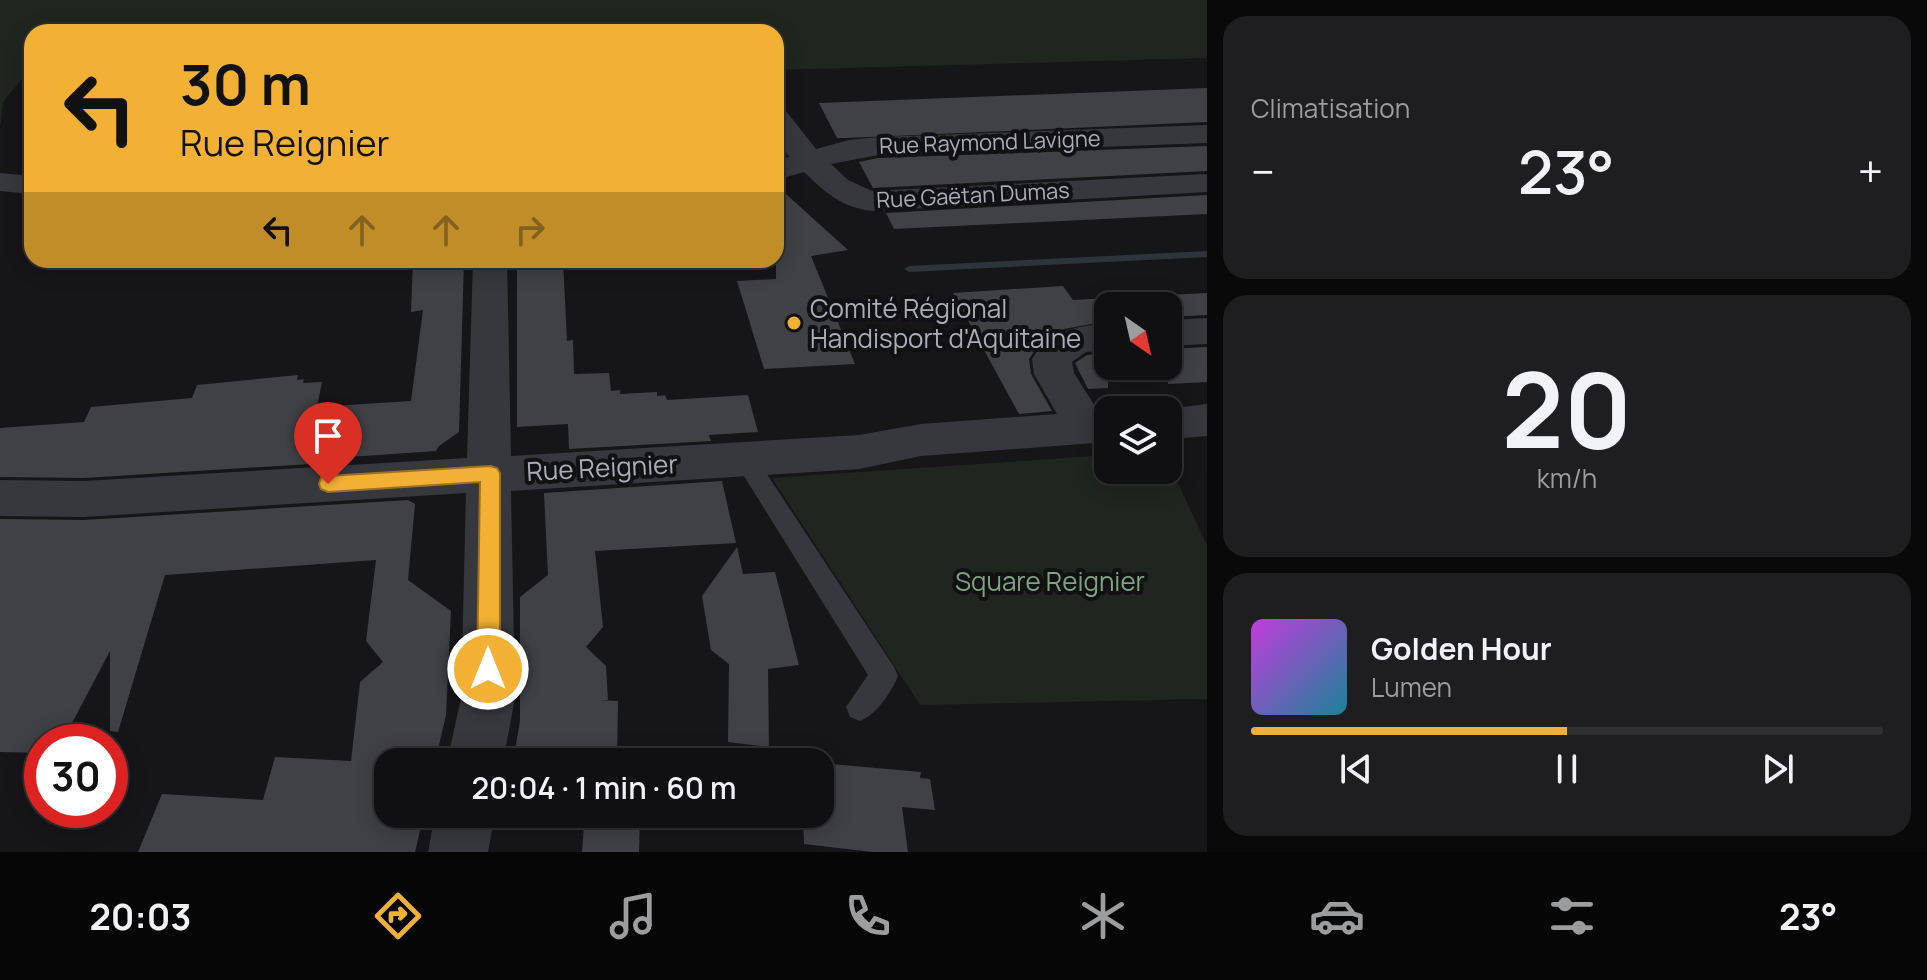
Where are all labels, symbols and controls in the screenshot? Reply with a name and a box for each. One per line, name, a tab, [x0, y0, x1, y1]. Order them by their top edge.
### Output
text: 30 m	[180, 45, 311, 122]
icon: left	[48, 56, 152, 160]
text: Climatisation	[1251, 90, 1410, 126]
text: Rue Reignier	[180, 118, 390, 167]
street label: Rue Raymond Lavigne	[879, 123, 1101, 161]
text: 23°	[1518, 130, 1614, 212]
text: −	[1251, 141, 1275, 201]
text: +	[1858, 141, 1883, 201]
street label: Rue Gaëtan Dumas	[876, 175, 1070, 215]
icon: left	[256, 208, 300, 252]
icon: ahead	[340, 208, 384, 252]
icon: ahead	[424, 208, 468, 252]
icon: right	[508, 208, 552, 252]
place label: Comité Régional Handisport d'Aquitaine	[810, 290, 1081, 356]
north arrow	[1094, 292, 1182, 380]
map controls	[1094, 292, 1182, 484]
marker: Comité Régional Handisport d'Aquitaine	[785, 314, 803, 332]
text: 20	[1502, 337, 1632, 479]
button: layers	[1094, 396, 1182, 484]
pin	[294, 402, 362, 484]
icon: arrive	[306, 414, 350, 458]
street label: Rue Reignier	[525, 445, 679, 489]
text: km/h	[1537, 460, 1597, 496]
park label: Square Reignier	[955, 563, 1145, 599]
position arrow	[446, 627, 530, 711]
text: Golden Hour	[1371, 628, 1552, 669]
text: Lumen	[1371, 669, 1452, 705]
speed limit sign: 30	[24, 724, 128, 828]
icon: previous	[1334, 747, 1378, 791]
icon: pause	[1545, 747, 1589, 791]
icon: next	[1756, 747, 1800, 791]
text: 20:04 · 1 min · 60 m	[471, 767, 737, 808]
icon: directions	[370, 888, 426, 944]
icon: music	[605, 888, 661, 944]
icon: phone	[840, 888, 896, 944]
icon: climate	[1075, 888, 1131, 944]
icon: car	[1309, 888, 1365, 944]
icon: filters	[1544, 888, 1600, 944]
text: 20:03	[89, 892, 191, 941]
text: 23°	[1779, 892, 1838, 941]

